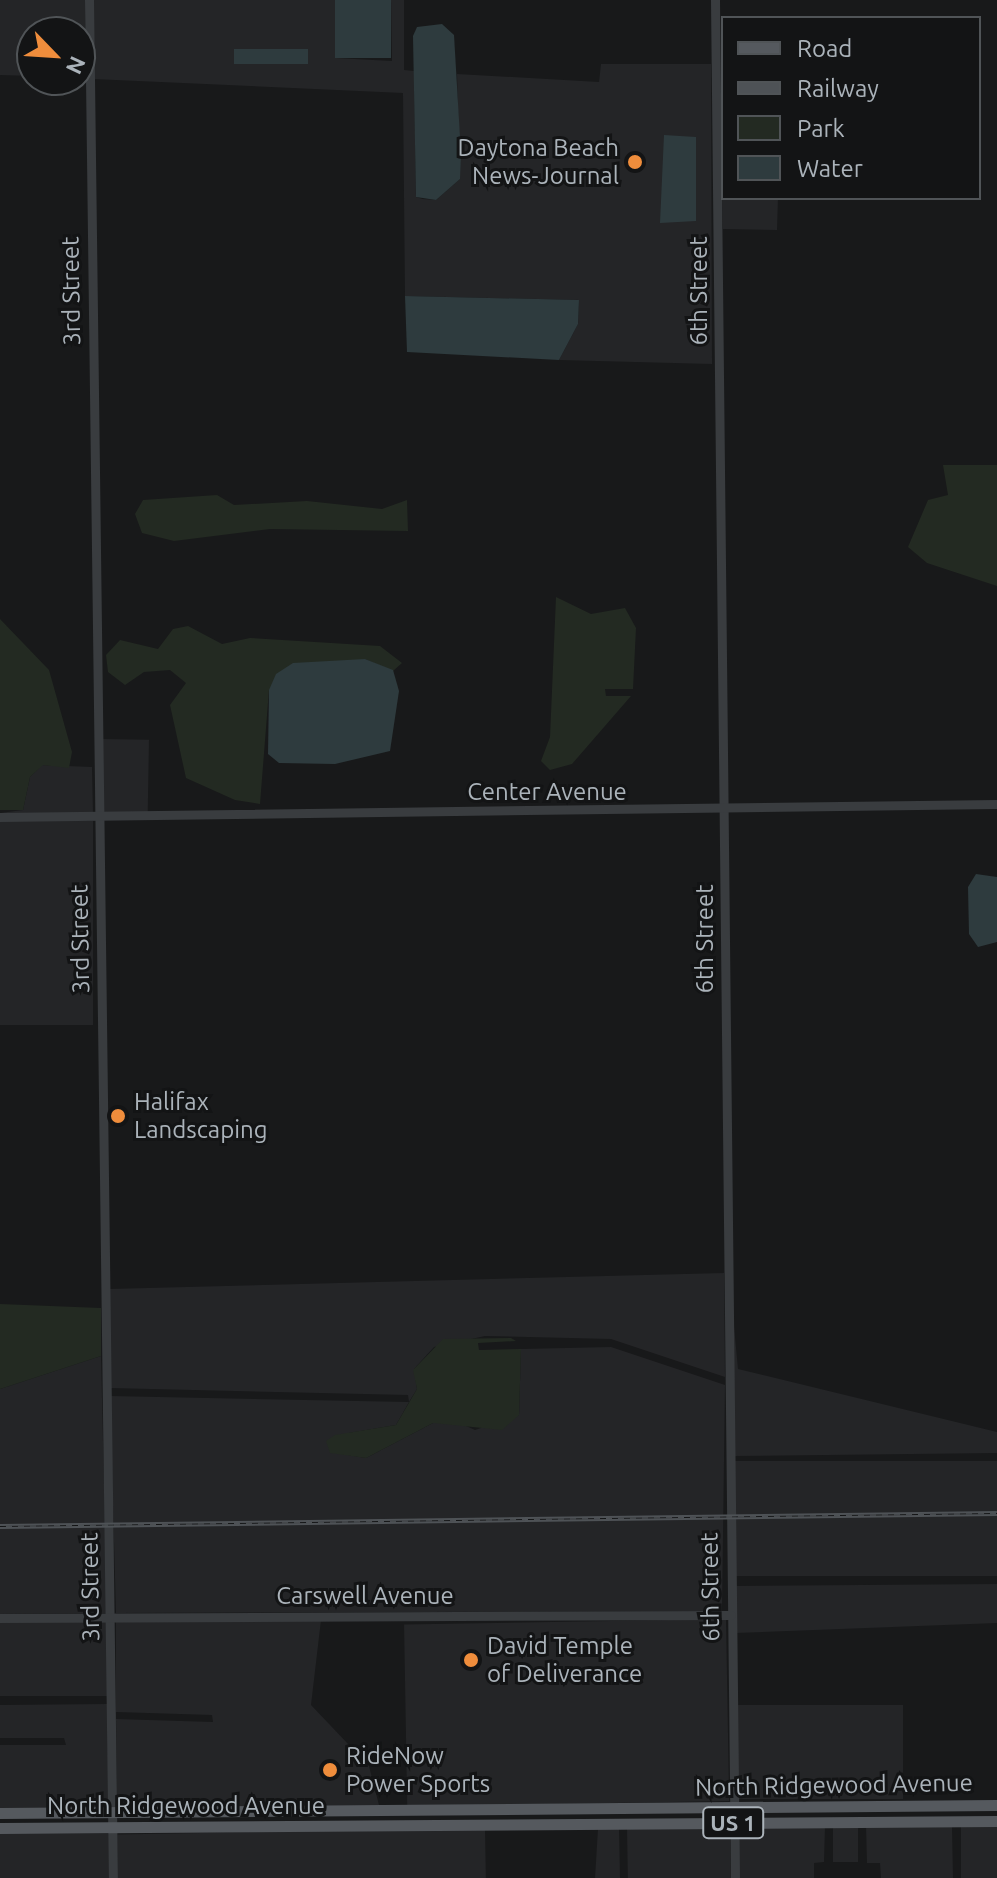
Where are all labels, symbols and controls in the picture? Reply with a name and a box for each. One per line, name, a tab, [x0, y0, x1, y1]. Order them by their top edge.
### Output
north arrow	[16, 16, 96, 96]
legend	[721, 16, 981, 200]
text: Road	[797, 35, 852, 62]
text: N	[62, 53, 91, 78]
text: Railway	[797, 75, 879, 102]
text: Park	[797, 115, 845, 142]
place label: Daytona Beach News-Journal	[458, 134, 619, 190]
marker: Daytona Beach News-Journal	[626, 153, 644, 171]
text: Water	[797, 155, 863, 182]
street label: 3rd Street	[56, 236, 86, 346]
street label: 6th Street	[685, 236, 713, 346]
street label: Center Avenue	[467, 778, 627, 806]
street label: 3rd Street	[65, 884, 95, 994]
street label: 6th Street	[691, 884, 719, 994]
place label: Halifax Landscaping	[134, 1088, 268, 1144]
marker: Halifax Landscaping	[109, 1107, 127, 1125]
street label: 3rd Street	[75, 1532, 105, 1642]
street label: 6th Street	[695, 1532, 725, 1642]
street label: Carswell Avenue	[276, 1582, 454, 1610]
place label: David Temple of Deliverance	[487, 1632, 642, 1688]
marker: David Temple of Deliverance	[462, 1651, 480, 1669]
place label: RideNow Power Sports	[346, 1742, 490, 1798]
marker: RideNow Power Sports	[321, 1761, 339, 1779]
street label: North Ridgewood Avenue	[695, 1768, 973, 1802]
street label: North Ridgewood Avenue	[47, 1792, 325, 1820]
road number: US 1	[701, 1805, 765, 1841]

